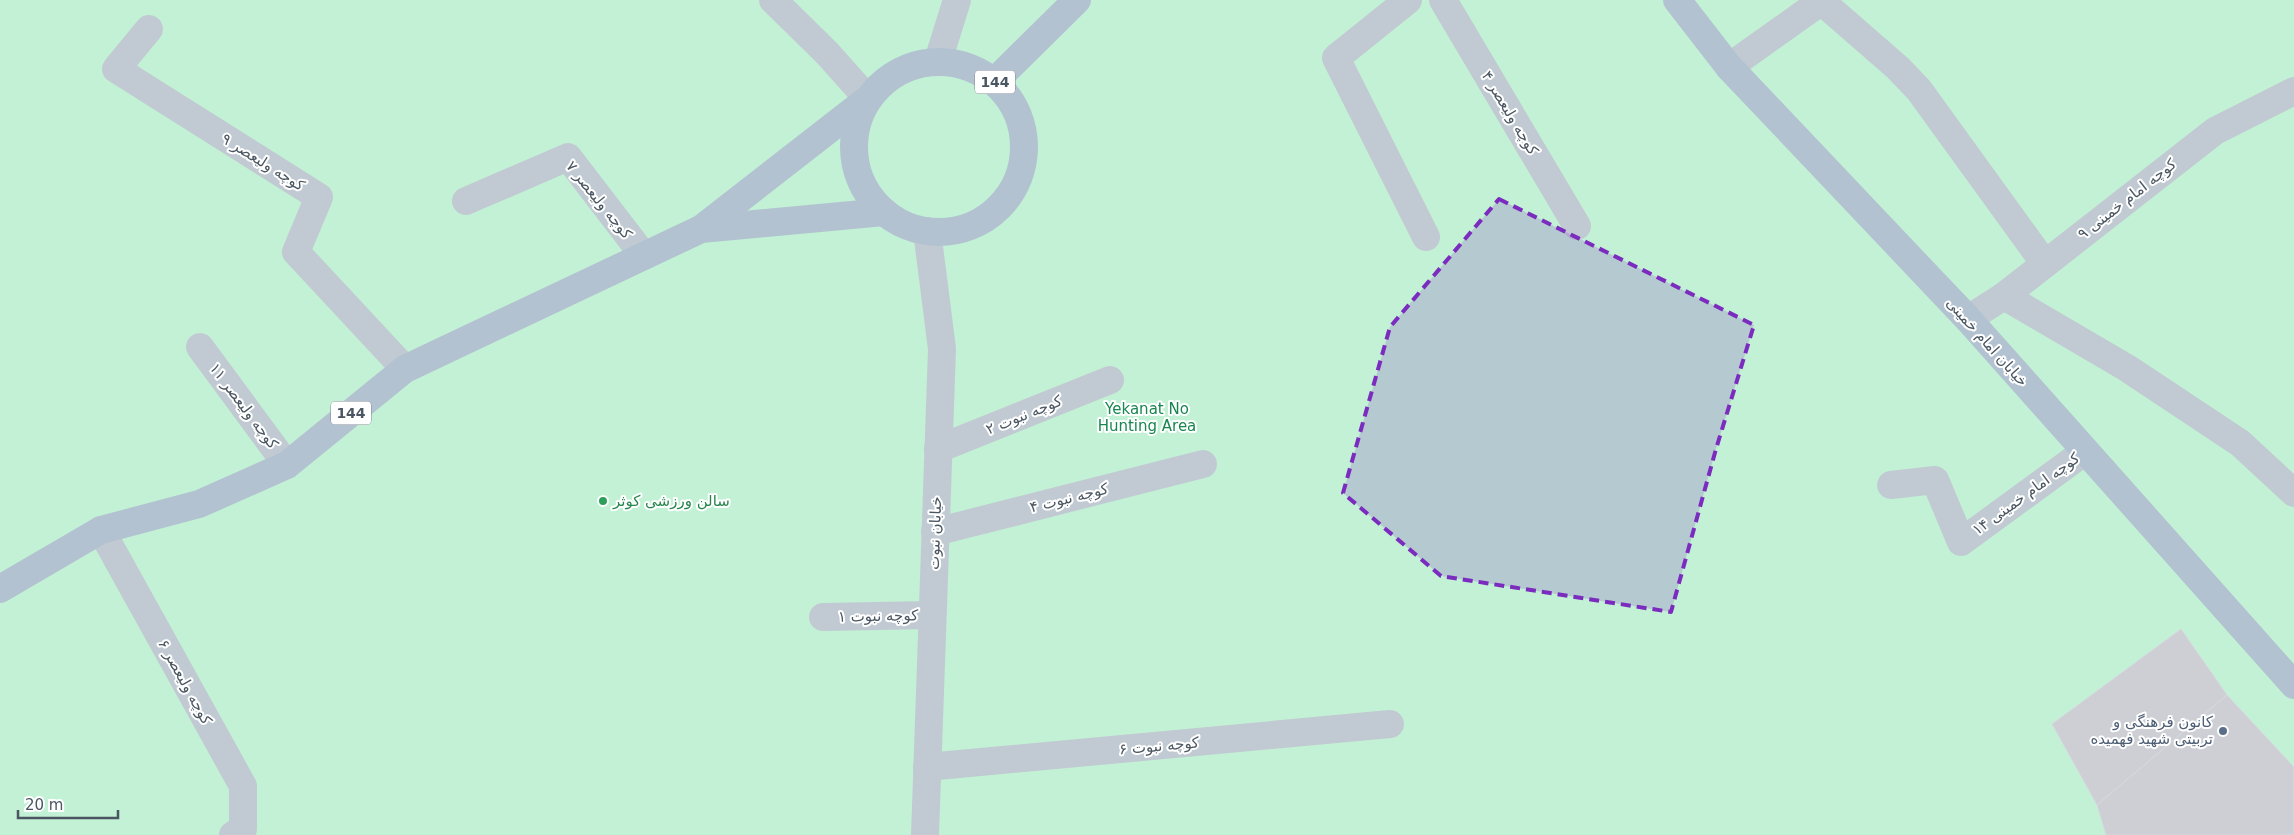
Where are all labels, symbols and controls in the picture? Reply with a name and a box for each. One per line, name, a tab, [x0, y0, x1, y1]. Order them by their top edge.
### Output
street label: کوچه ولیعصر ۴	[1478, 68, 1543, 159]
road number: 144	[975, 70, 1015, 94]
street label: کوچه ولیعصر ۹	[218, 129, 309, 195]
street label: کوچه امام خمینی ۹	[2074, 154, 2181, 243]
street label: کوچه ولیعصر ۷	[562, 158, 636, 243]
street label: خیابان امام خمینی	[1942, 294, 2032, 390]
street label: کوچه ولیعصر ۱۱	[206, 360, 283, 453]
street label: کوچه نبوت ۲	[983, 391, 1065, 438]
park label: Yekanat No Hunting Area	[1098, 400, 1196, 435]
road number: 144	[331, 402, 371, 424]
street label: کوچه امام خمینی ۱۴	[1969, 449, 2084, 539]
street label: کوچه نبوت ۴	[1028, 479, 1111, 516]
place label: سالن ورزشی کوثر	[612, 492, 730, 510]
marker: سالن ورزشی کوثر	[597, 495, 609, 507]
street label: خیابان نبوت	[925, 496, 945, 570]
street label: کوچه نبوت ۱	[838, 606, 919, 626]
street label: کوچه ولیعصر ۶	[154, 636, 216, 729]
place label: کانون فرهنگی و تربیتی شهید فهمیده	[2090, 713, 2214, 748]
marker: کانون فرهنگی و تربیتی شهید فهمیده	[2217, 725, 2229, 737]
street label: کوچه نبوت ۶	[1118, 733, 1201, 758]
scale bar	[18, 788, 118, 820]
text: 20 m	[25, 796, 63, 814]

